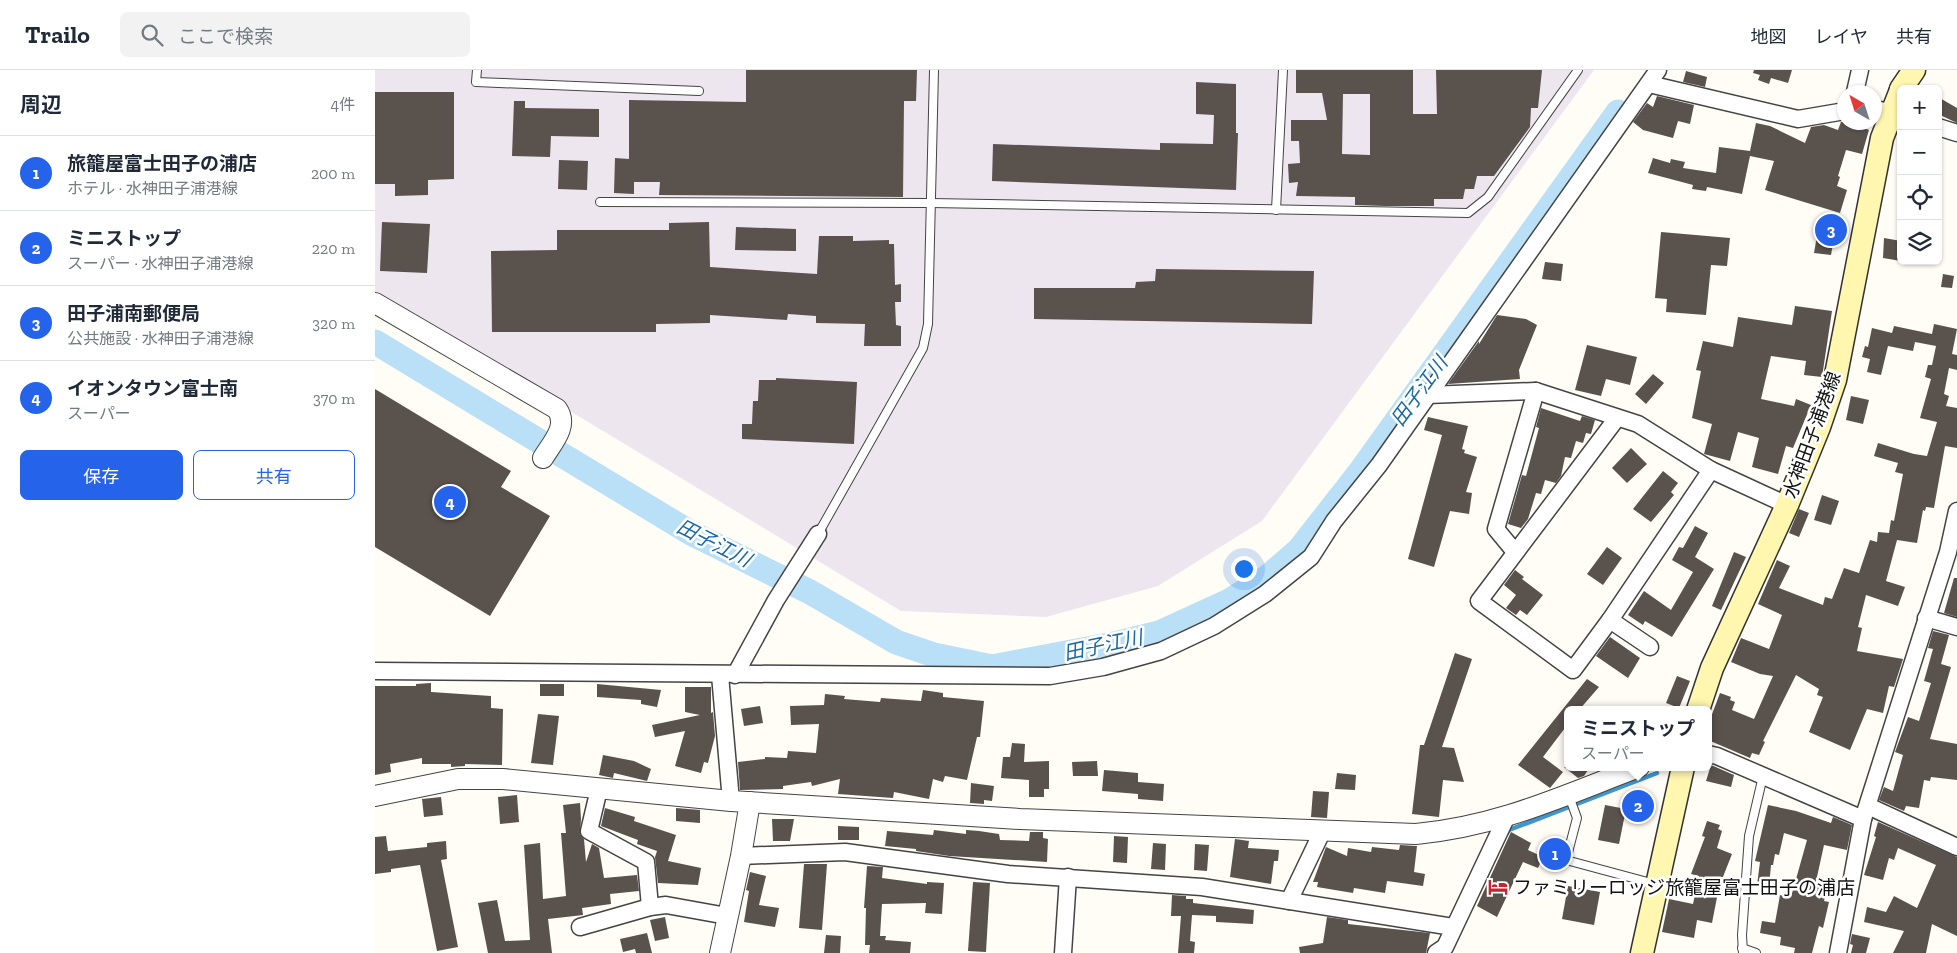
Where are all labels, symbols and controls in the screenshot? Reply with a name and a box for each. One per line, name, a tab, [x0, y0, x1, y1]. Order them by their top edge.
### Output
search box	[120, 12, 470, 57]
text: Trailo	[25, 20, 90, 49]
icon: search	[138, 21, 166, 49]
text: ここで検索	[178, 25, 273, 48]
text: 地図	[1751, 26, 1787, 48]
text: レイヤ	[1815, 26, 1868, 48]
text: 共有	[1896, 26, 1932, 48]
north arrow	[1837, 85, 1882, 130]
map controls	[1897, 85, 1942, 265]
button: +	[1897, 85, 1942, 130]
text: 周辺	[20, 92, 62, 117]
text: 4件	[330, 95, 355, 114]
button: −	[1897, 130, 1942, 175]
text: 旅籠屋富士田子の浦店	[67, 152, 257, 175]
text: 1	[33, 164, 39, 183]
text: 200 m	[311, 164, 355, 183]
button: locate	[1897, 175, 1942, 220]
text: ホテル · 水神田子浦港線	[67, 179, 238, 198]
pin: 3	[1815, 211, 1847, 249]
button: layers	[1897, 220, 1942, 265]
text: ミニストップ	[67, 227, 181, 250]
text: 2	[32, 239, 40, 258]
text: 220 m	[312, 239, 355, 258]
text: スーパー · 水神田子浦港線	[67, 254, 254, 273]
text: 田子浦南郵便局	[67, 302, 200, 325]
text: 3	[32, 314, 40, 333]
text: 320 m	[312, 314, 355, 333]
text: 公共施設 · 水神田子浦港線	[67, 329, 254, 348]
water label: 田子江川	[1386, 350, 1453, 430]
street label: 水神田子浦港線	[1778, 369, 1846, 501]
text: イオンタウン富士南	[67, 377, 238, 400]
text: 4	[31, 389, 41, 408]
text: 370 m	[313, 389, 355, 408]
text: スーパー	[67, 404, 131, 423]
button: 保存	[20, 450, 183, 500]
button: 共有	[193, 450, 355, 500]
pin: 4	[434, 483, 466, 521]
water label: 田子江川	[673, 514, 757, 573]
your location	[1231, 556, 1257, 582]
water label: 田子江川	[1061, 625, 1147, 665]
popup	[1564, 706, 1712, 771]
text: ミニストップ	[1581, 717, 1695, 740]
text: スーパー	[1581, 744, 1645, 763]
pin: 2	[1622, 787, 1654, 825]
pin: 1	[1539, 835, 1571, 873]
hotel icon: ファミリーロッジ旅籠屋富士田子の浦店	[1487, 876, 1509, 898]
place label: ファミリーロッジ旅籠屋富士田子の浦店	[1513, 876, 1855, 899]

